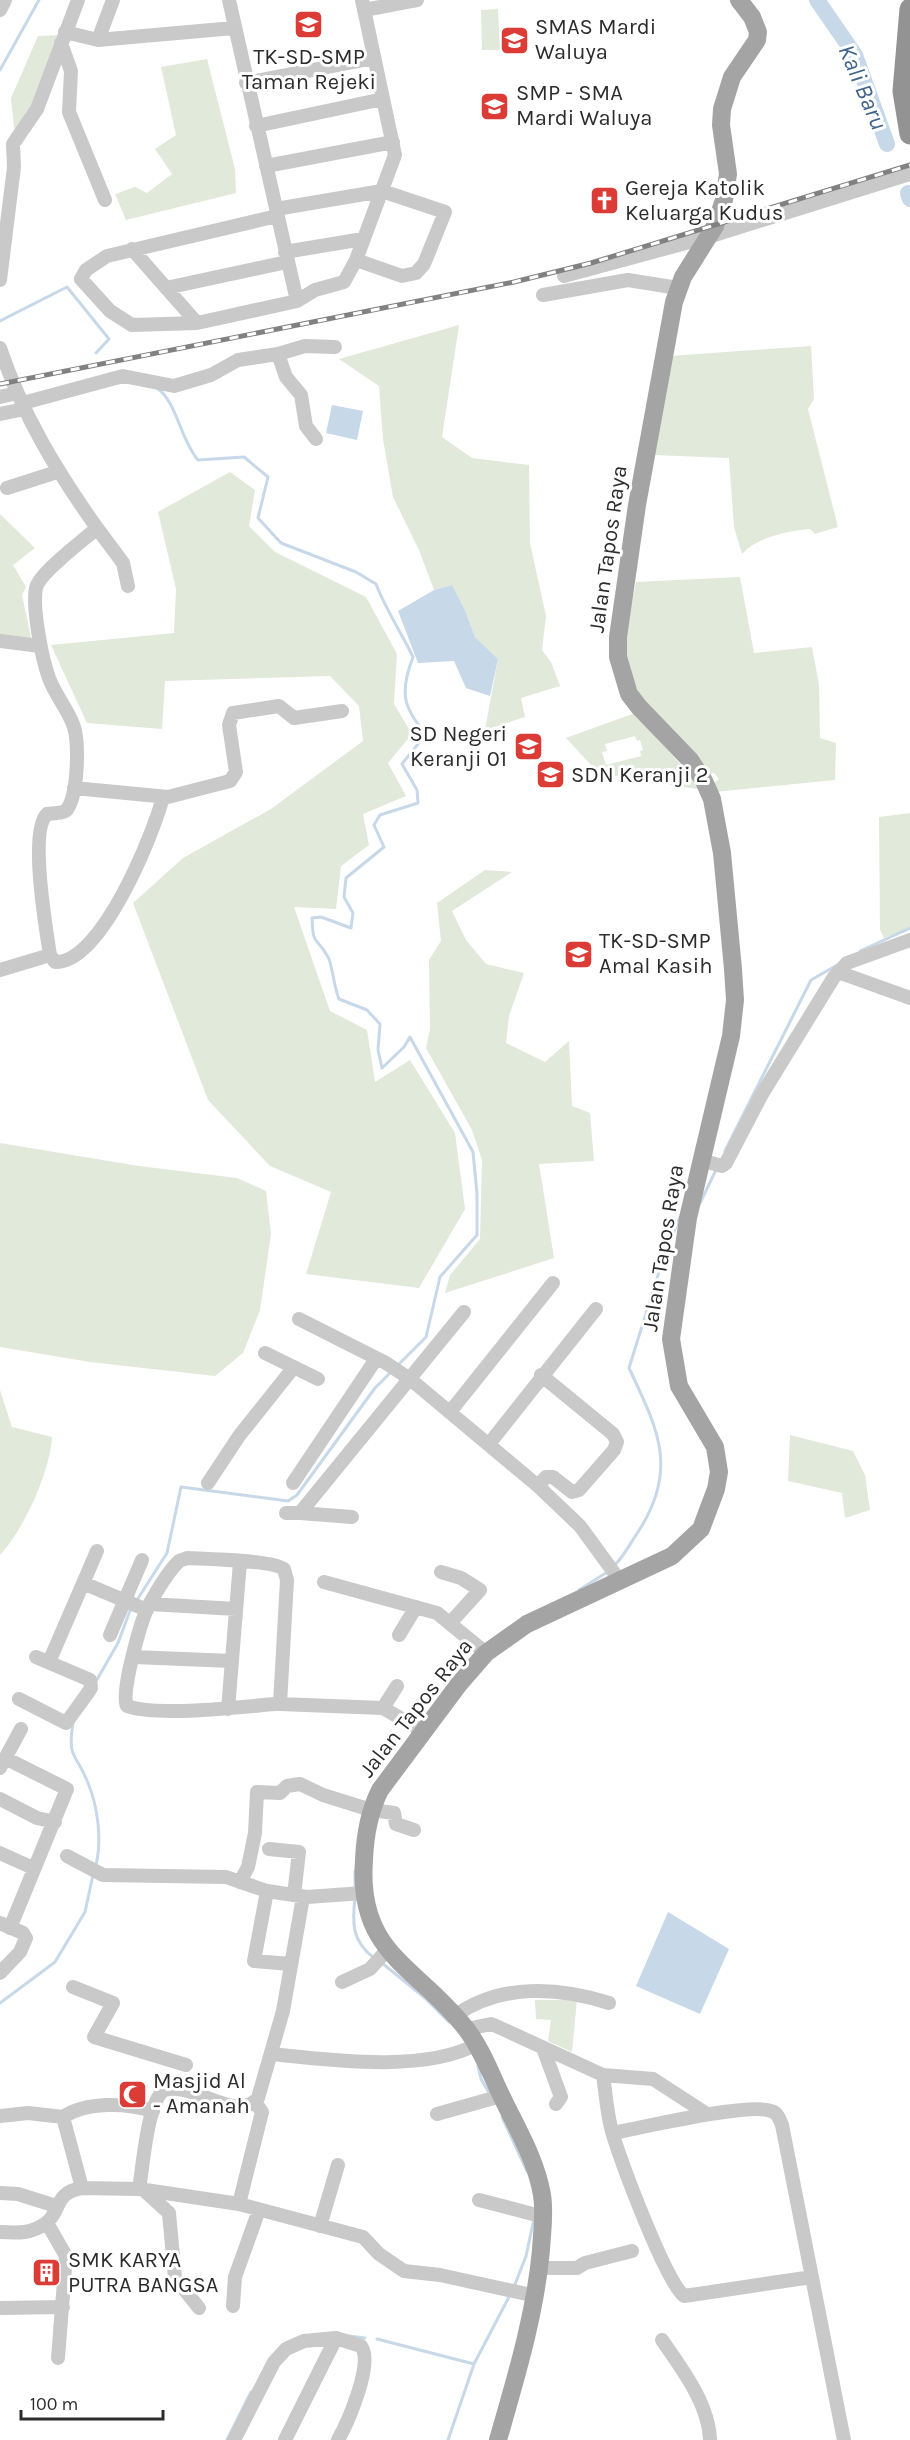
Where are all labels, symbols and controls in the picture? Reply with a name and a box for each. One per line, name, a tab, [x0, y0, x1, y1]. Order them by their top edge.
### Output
school or university icon: TK-SD-SMP Taman Rejeki	[293, 9, 325, 41]
place label: SMAS Mardi Waluya	[535, 14, 656, 65]
school or university icon: SMAS Mardi Waluya	[498, 24, 530, 56]
water label: Kali Baru	[833, 40, 893, 134]
place label: TK-SD-SMP Taman Rejeki	[242, 44, 376, 95]
place label: SMP - SMA Mardi Waluya	[516, 80, 652, 131]
school or university icon: SMP - SMA Mardi Waluya	[479, 90, 511, 122]
place label: Gereja Katolik Keluarga Kudus	[625, 175, 783, 226]
church icon: Gereja Katolik Keluarga Kudus	[588, 185, 620, 217]
street label: Jalan Tapos Raya	[583, 464, 633, 634]
place label: SD Negeri Keranji 01	[409, 721, 507, 772]
school or university icon: SD Negeri Keranji 01	[512, 731, 544, 763]
school or university icon: SDN Keranji 2	[534, 759, 566, 791]
place label: SDN Keranji 2	[571, 762, 709, 788]
place label: TK-SD-SMP Amal Kasih	[599, 928, 713, 979]
school or university icon: TK-SD-SMP Amal Kasih	[562, 938, 594, 970]
street label: Jalan Tapos Raya	[637, 1163, 689, 1333]
street label: Jalan Tapos Raya	[354, 1634, 478, 1782]
place label: Masjid Al - Amanah	[153, 2068, 250, 2119]
mosque icon: Masjid Al - Amanah	[116, 2078, 148, 2110]
place label: SMK KARYA PUTRA BANGSA	[68, 2247, 219, 2298]
building icon: SMK KARYA PUTRA BANGSA	[31, 2257, 63, 2289]
scale bar	[21, 2383, 164, 2421]
text: 100 m	[30, 2393, 78, 2415]

